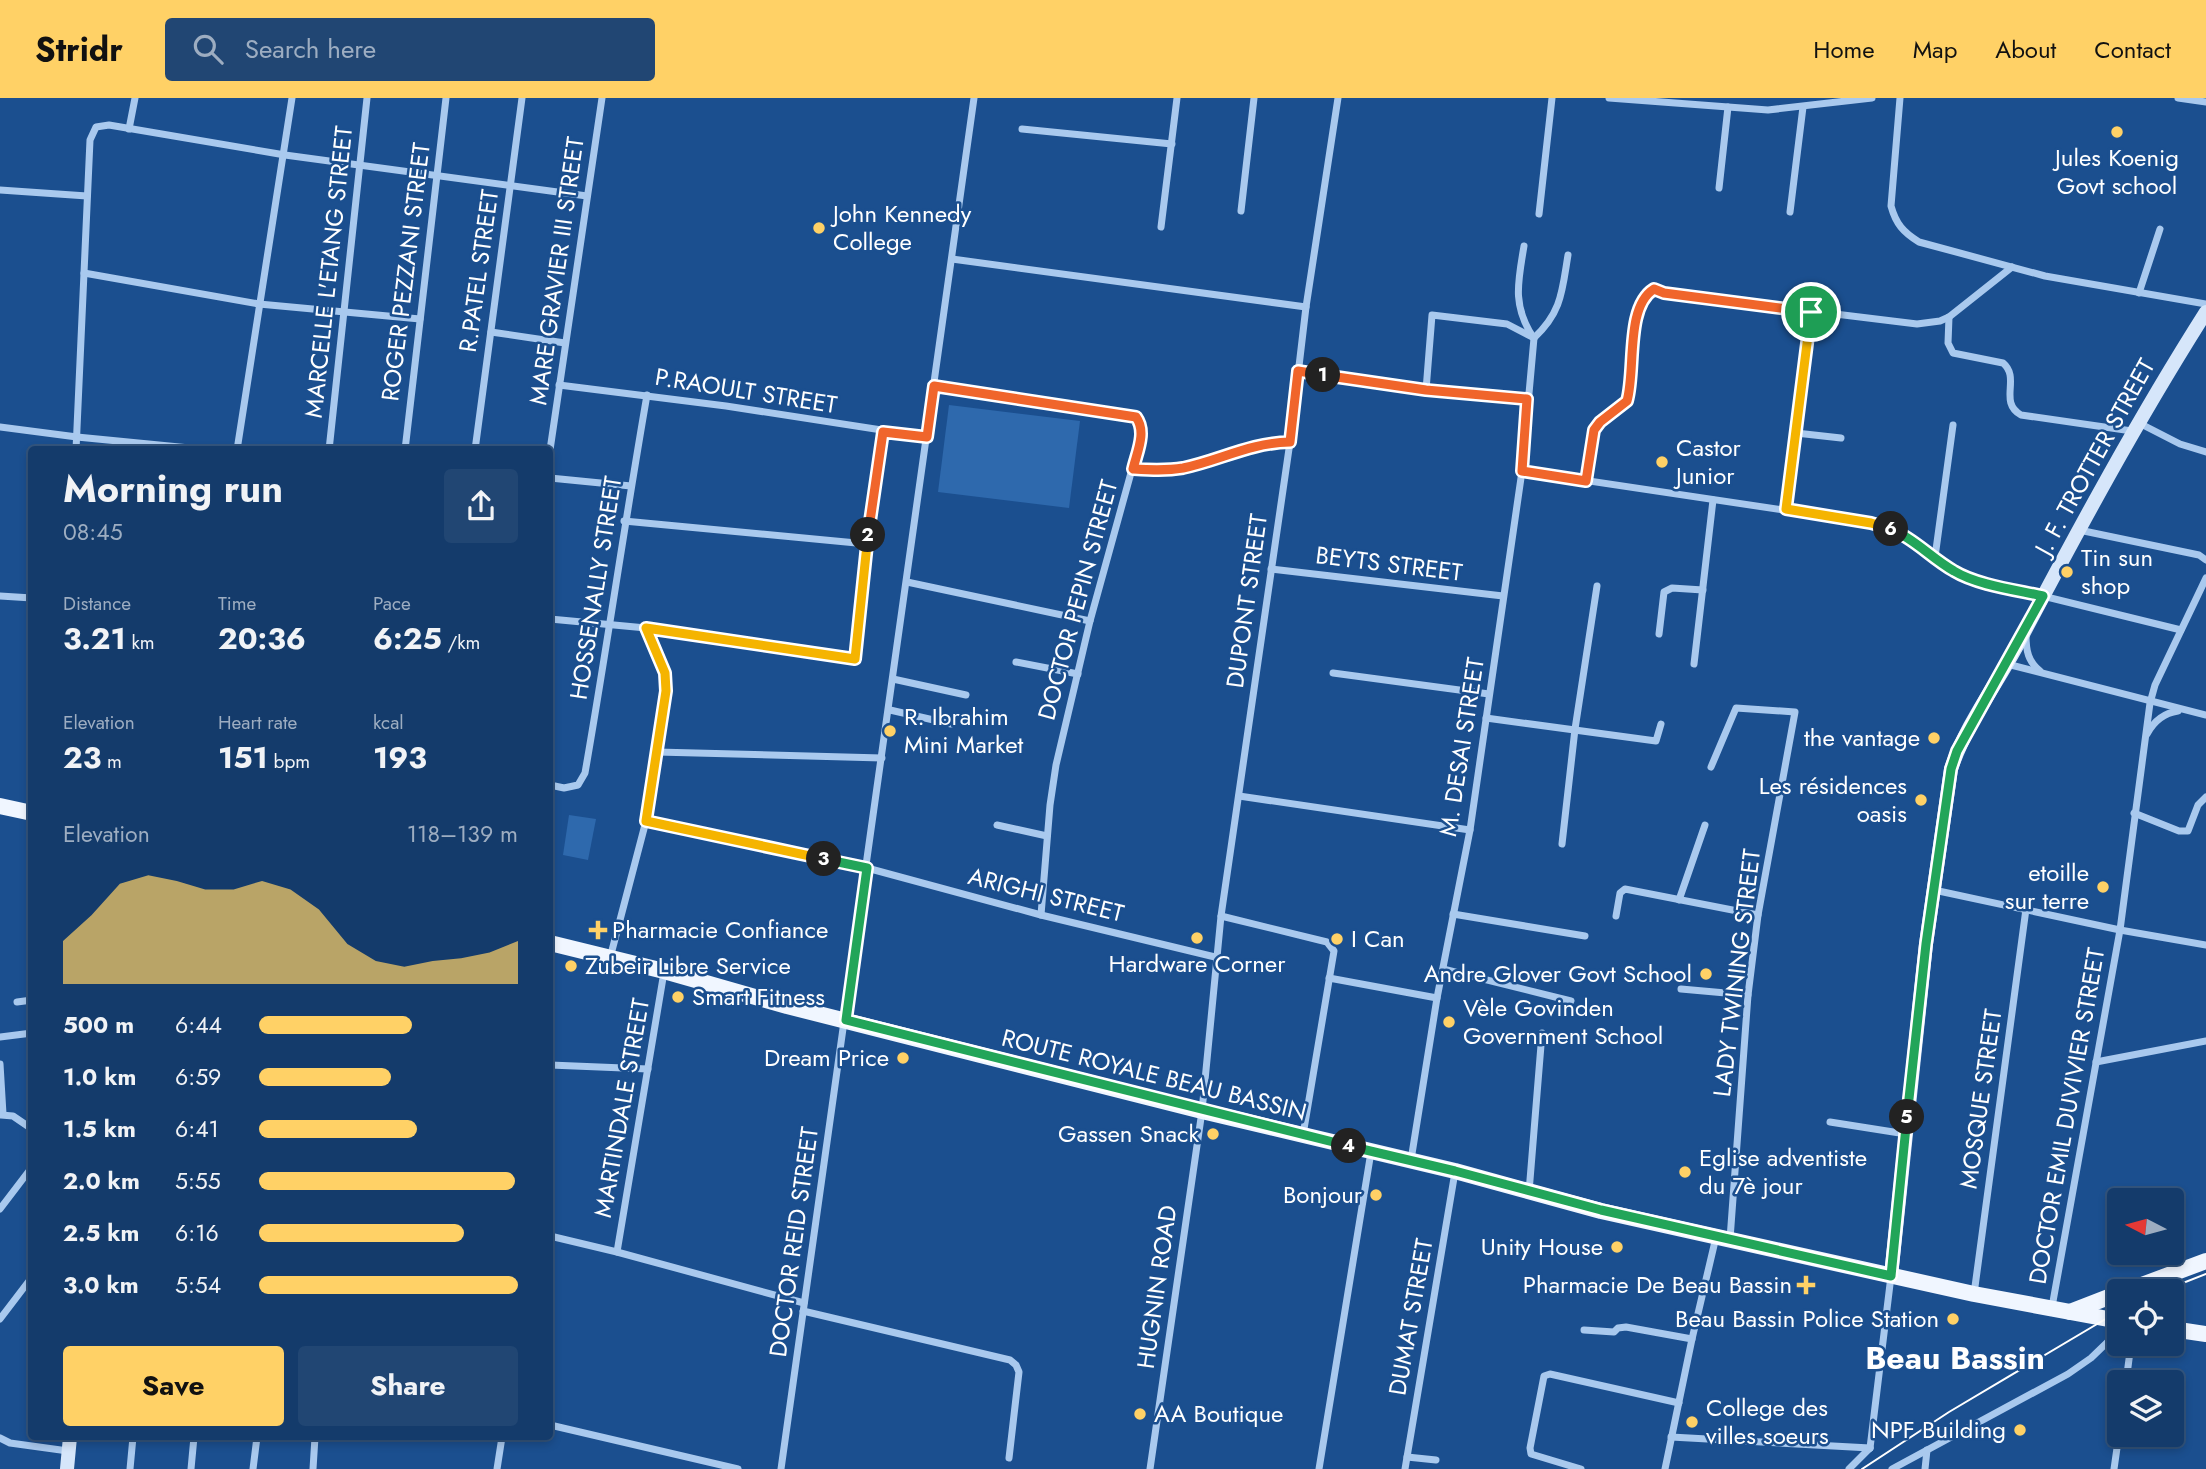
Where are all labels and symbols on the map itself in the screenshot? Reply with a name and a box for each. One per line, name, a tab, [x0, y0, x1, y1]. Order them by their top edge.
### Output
street label: MARCELLE L'ETANG STREET	[296, 124, 361, 420]
marker: Jules Koenig Govt school	[2109, 124, 2125, 140]
street label: MARE GRAVIER III STREET	[520, 135, 593, 407]
place label: Jules Koenig Govt school	[2052, 140, 2179, 203]
street label: ROGER PEZZANI STREET	[372, 141, 439, 403]
street label: R.PATEL STREET	[450, 187, 507, 355]
place label: John Kennedy College	[830, 196, 972, 259]
marker: John Kennedy College	[811, 220, 827, 236]
pin	[1781, 282, 1841, 342]
street label: J. F. TROTTER STREET	[2024, 352, 2163, 564]
pin: 1	[1306, 358, 1340, 392]
street label: P.RAOULT STREET	[652, 359, 840, 422]
place label: Castor Junior	[1673, 430, 1742, 493]
marker: Castor Junior	[1654, 454, 1670, 470]
street label: HOSSENALLY STREET	[561, 474, 630, 702]
street label: DOCTOR PEPIN STREET	[1029, 476, 1126, 724]
street label: DUPONT STREET	[1217, 511, 1276, 690]
pin: 6	[1874, 512, 1909, 546]
pin: 2	[850, 518, 886, 552]
street label: BEYTS STREET	[1314, 537, 1464, 590]
place label: Tin sun shop	[2081, 540, 2153, 603]
marker: Tin sun shop	[2059, 564, 2075, 580]
street label: M. DESAI STREET	[1430, 655, 1493, 839]
place label: R. Ibrahim Mini Market	[904, 699, 1023, 762]
place label: the vantage	[1804, 720, 1920, 755]
marker: R. Ibrahim Mini Market	[882, 723, 898, 739]
marker: the vantage	[1926, 730, 1942, 746]
place label: Les résidences oasis	[1759, 768, 1907, 831]
marker: Les résidences oasis	[1913, 792, 1929, 808]
pin: 3	[806, 842, 842, 876]
street label: LADY TWINING STREET	[1704, 847, 1769, 1099]
place label: etoille sur terre	[2005, 855, 2089, 918]
street label: ARIGHI STREET	[965, 858, 1128, 931]
marker: etoille sur terre	[2095, 879, 2111, 895]
place label: Pharmacie Confiance	[612, 912, 828, 947]
place label: I Can	[1351, 921, 1405, 956]
marker: Pharmacie Confiance	[590, 922, 606, 938]
marker: Hardware Corner	[1189, 930, 1205, 946]
marker: I Can	[1329, 931, 1345, 947]
street label: DOCTOR EMIL DUVIVIER STREET	[2020, 945, 2113, 1287]
place label: Hardware Corner	[1109, 946, 1286, 981]
place label: Zubeir Libre Service	[585, 948, 791, 983]
place label: Andre Glover Govt School	[1424, 956, 1692, 991]
marker: Zubeir Libre Service	[563, 958, 579, 974]
marker: Andre Glover Govt School	[1698, 966, 1714, 982]
place label: Smart Fitness	[692, 979, 825, 1014]
marker: Smart Fitness	[670, 989, 686, 1005]
place label: Vèle Govinden Government School	[1463, 990, 1663, 1053]
street label: MARTINDALE STREET	[585, 995, 658, 1220]
street label: MOSQUE STREET	[1951, 1007, 2010, 1191]
marker: Vèle Govinden Government School	[1441, 1014, 1457, 1030]
street label: ROUTE ROYALE BEAU BASSIN	[998, 1020, 1310, 1129]
place label: Dream Price	[764, 1040, 889, 1075]
marker: Dream Price	[895, 1050, 911, 1066]
pin: 5	[1890, 1100, 1924, 1134]
place label: Gassen Snack	[1058, 1116, 1199, 1151]
street label: DOCTOR REID STREET	[760, 1125, 827, 1359]
marker: Gassen Snack	[1205, 1126, 1221, 1142]
pin: 4	[1332, 1128, 1366, 1164]
place label: Eglise adventiste du 7è jour	[1699, 1140, 1867, 1203]
marker: Eglise adventiste du 7è jour	[1677, 1164, 1693, 1180]
place label: Bonjour	[1283, 1177, 1363, 1212]
marker: Bonjour	[1368, 1187, 1384, 1203]
north arrow	[2107, 1188, 2184, 1265]
street label: HUGNIN ROAD	[1128, 1203, 1185, 1371]
place label: Unity House	[1481, 1229, 1603, 1264]
street label: DUMAT STREET	[1380, 1236, 1442, 1398]
marker: Unity House	[1609, 1239, 1625, 1255]
place label: Pharmacie De Beau Bassin	[1523, 1267, 1792, 1302]
marker: Pharmacie De Beau Bassin	[1798, 1277, 1814, 1293]
place label: Beau Bassin Police Station	[1675, 1301, 1939, 1336]
marker: Beau Bassin Police Station	[1945, 1311, 1961, 1327]
district label: Beau Bassin	[1865, 1335, 2045, 1381]
place label: College des villes soeurs	[1706, 1390, 1829, 1453]
place label: AA Boutique	[1154, 1396, 1283, 1431]
marker: AA Boutique	[1132, 1406, 1148, 1422]
place label: NPF Building	[1871, 1412, 2006, 1447]
marker: College des villes soeurs	[1684, 1414, 1700, 1430]
marker: NPF Building	[2012, 1422, 2028, 1438]

